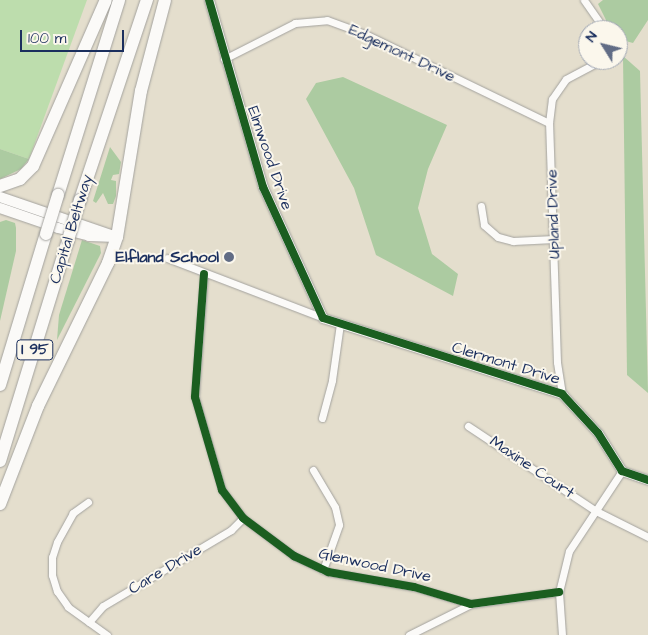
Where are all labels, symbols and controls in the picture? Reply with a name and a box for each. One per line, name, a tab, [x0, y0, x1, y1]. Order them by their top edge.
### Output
scale bar	[22, 20, 126, 52]
street label: Edgemont Drive	[346, 20, 458, 86]
north arrow	[578, 20, 628, 70]
text: N	[581, 27, 602, 46]
text: 100 m	[28, 28, 67, 49]
street label: Elmwood Drive	[243, 104, 297, 212]
street label: Upland Drive	[542, 169, 564, 259]
street label: Capital Beltway	[45, 172, 97, 286]
place label: Elfland School	[115, 247, 219, 267]
marker: Elfland School	[223, 251, 235, 263]
street label: Clermont Drive	[450, 337, 562, 389]
road number: I 95	[16, 338, 54, 362]
street label: Maxine Court	[486, 432, 578, 502]
street label: Care Drive	[125, 540, 205, 598]
street label: Glenwood Drive	[317, 544, 433, 586]

